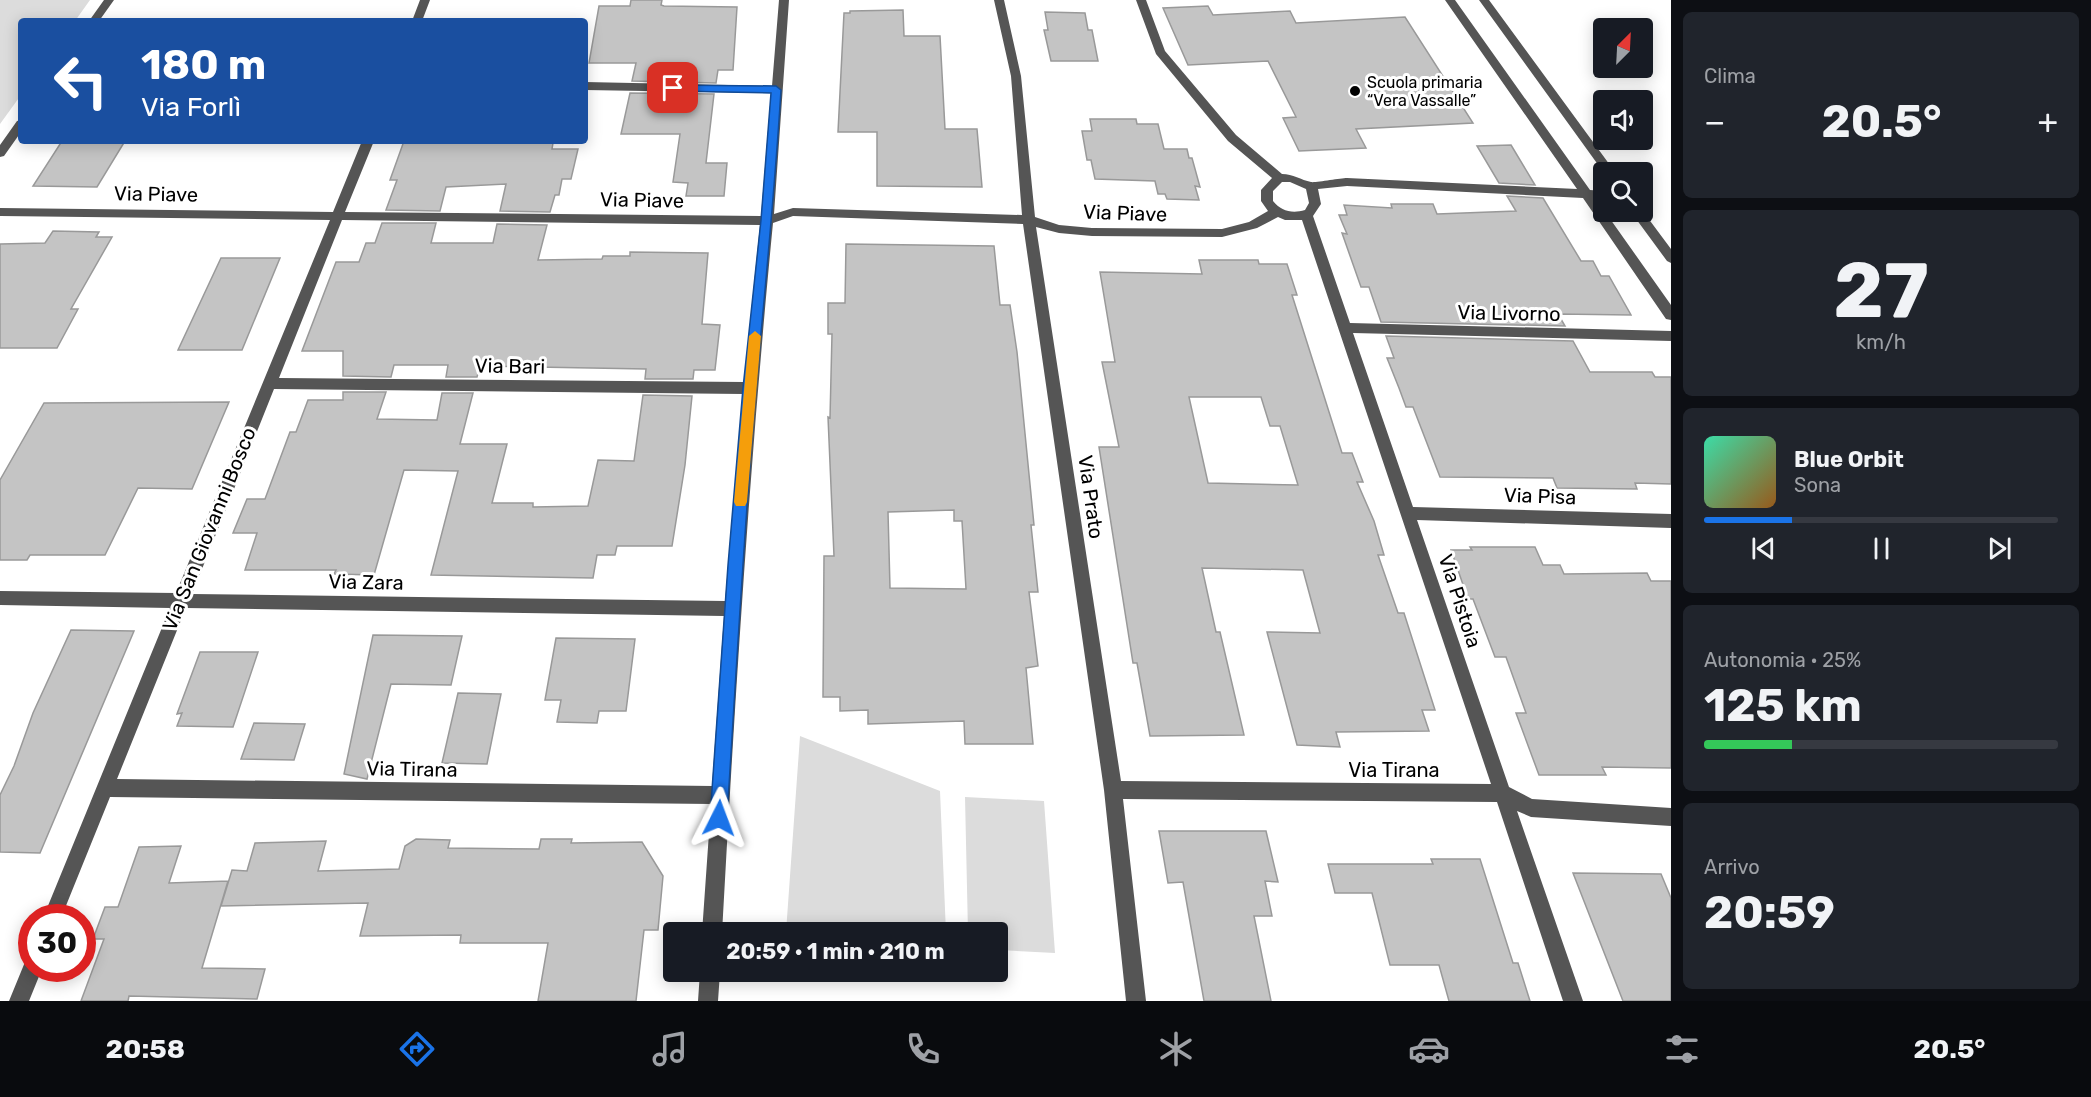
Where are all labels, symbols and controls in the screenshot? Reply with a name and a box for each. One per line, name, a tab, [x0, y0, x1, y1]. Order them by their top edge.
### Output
north arrow	[1593, 18, 1653, 78]
map controls	[1593, 18, 1653, 222]
text: 180 m	[141, 40, 266, 90]
icon: left	[42, 42, 120, 120]
pin	[647, 62, 698, 113]
text: Clima	[1704, 64, 1756, 88]
icon: arrive	[656, 71, 689, 104]
place label: Scuola primaria “Vera Vassalle”	[1367, 73, 1483, 110]
marker: Scuola primaria “Vera Vassalle”	[1348, 84, 1362, 98]
button: sound	[1593, 90, 1653, 150]
text: Via Forlì	[141, 91, 241, 123]
text: 20.5°	[1822, 95, 1941, 148]
text: −	[1704, 102, 1725, 141]
text: +	[2037, 102, 2058, 141]
button: search	[1593, 162, 1653, 222]
street label: Via Piave	[114, 181, 198, 207]
street label: Via Piave	[600, 187, 684, 213]
street label: Via Piave	[1082, 200, 1168, 226]
text: 27	[1833, 244, 1929, 337]
street label: Via Livorno	[1457, 300, 1561, 326]
text: km/h	[1856, 330, 1906, 354]
street label: Via Bari	[474, 353, 546, 379]
street label: Via San Giovanni Bosco	[157, 424, 261, 634]
text: Blue Orbit	[1794, 446, 1904, 473]
street label: Via Prato	[1073, 454, 1109, 540]
text: Sona	[1794, 473, 1841, 497]
street label: Via Pisa	[1503, 483, 1577, 509]
icon: previous	[1747, 532, 1780, 565]
icon: pause	[1865, 532, 1898, 565]
icon: next	[1983, 532, 2016, 565]
street label: Via Pistoia	[1434, 551, 1486, 651]
street label: Via Zara	[328, 569, 404, 595]
text: Autonomia · 25%	[1704, 648, 1861, 672]
text: 125 km	[1704, 679, 1862, 732]
street label: Via Tirana	[366, 756, 458, 782]
street label: Via Tirana	[1348, 758, 1440, 782]
position arrow	[687, 786, 751, 850]
text: Arrivo	[1704, 855, 1760, 879]
text: 20:59	[1704, 886, 1835, 939]
speed limit sign: 30	[18, 904, 96, 982]
text: 20:59 · 1 min · 210 m	[726, 938, 945, 965]
icon: directions	[396, 1028, 438, 1070]
icon: music	[649, 1028, 691, 1070]
icon: phone	[902, 1028, 944, 1070]
icon: climate	[1155, 1028, 1197, 1070]
icon: car	[1408, 1028, 1450, 1070]
icon: filters	[1661, 1028, 1703, 1070]
text: 20:58	[105, 1033, 185, 1065]
text: 20.5°	[1914, 1033, 1985, 1065]

